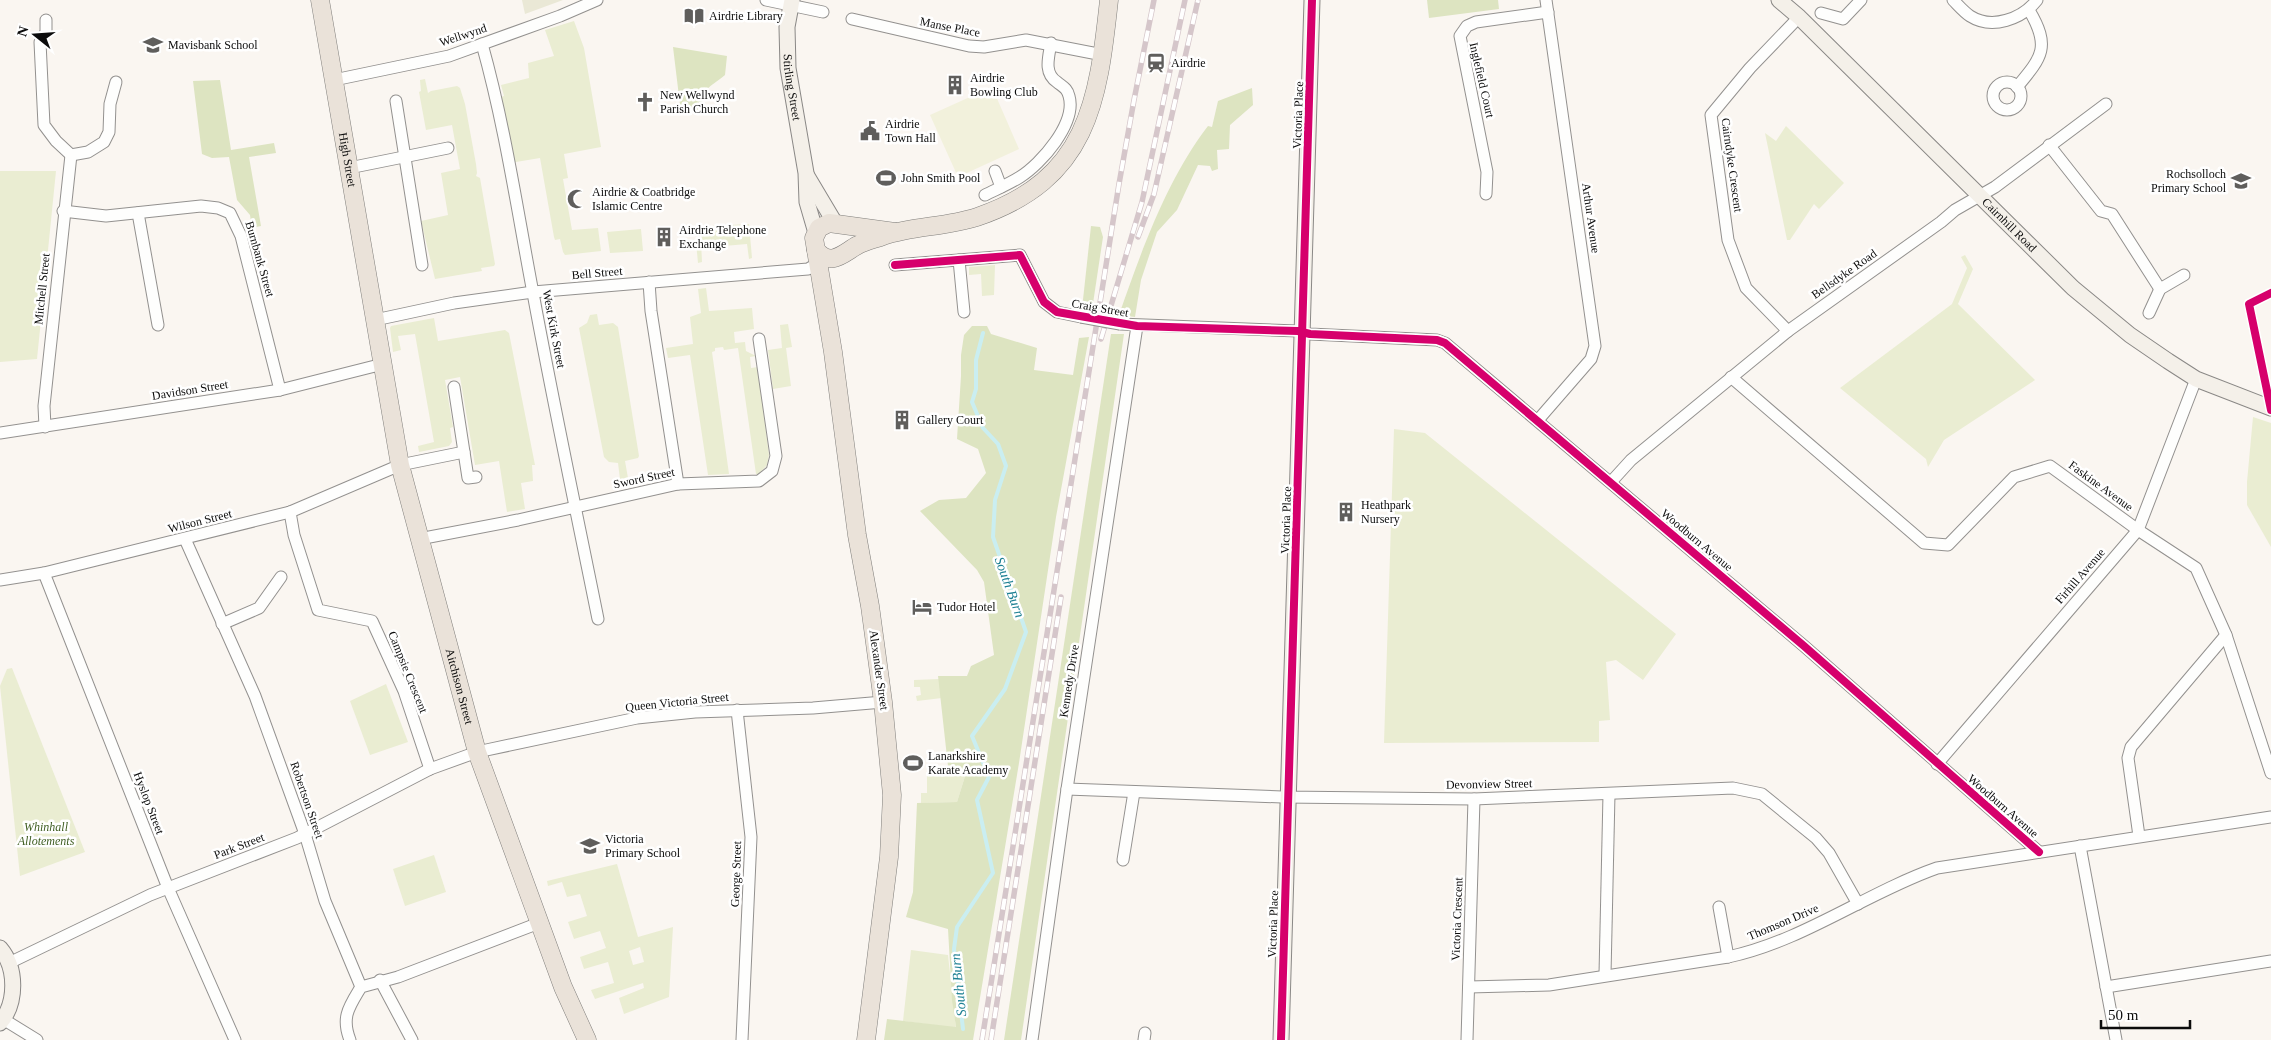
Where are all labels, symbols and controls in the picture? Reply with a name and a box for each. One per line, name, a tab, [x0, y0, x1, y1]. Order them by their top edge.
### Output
library icon: Airdrie Library	[683, 5, 705, 27]
place label: Airdrie Library	[709, 9, 783, 23]
north arrow	[10, 10, 60, 60]
street label: Manse Place	[919, 14, 981, 40]
street label: Wellwynd	[438, 21, 488, 49]
text: N	[14, 24, 32, 38]
school or university icon: Mavisbank School	[142, 34, 164, 56]
place label: Mavisbank School	[168, 38, 258, 52]
street label: Inglefield Court	[1467, 41, 1498, 120]
station icon: Airdrie	[1145, 52, 1167, 74]
street label: Stirling Street	[781, 54, 804, 122]
place label: Airdrie	[1171, 56, 1206, 70]
place label: Airdrie Bowling Club	[970, 71, 1038, 99]
building icon: Airdrie Bowling Club	[944, 74, 966, 96]
street label: Victoria Place	[1290, 81, 1306, 149]
place label: New Wellwynd Parish Church	[660, 88, 734, 116]
church icon: New Wellwynd Parish Church	[634, 91, 656, 113]
place label: Airdrie Town Hall	[885, 117, 936, 145]
street label: Cairndyke Crescent	[1718, 117, 1746, 214]
public building icon: Airdrie Town Hall	[859, 120, 881, 142]
street label: High Street	[336, 131, 359, 189]
sports icon: John Smith Pool	[875, 167, 897, 189]
place label: Rochsolloch Primary School	[2151, 167, 2227, 195]
school or university icon: Rochsolloch Primary School	[2230, 170, 2252, 192]
place label: John Smith Pool	[901, 171, 981, 185]
street label: Arthur Avenue	[1579, 182, 1603, 254]
place label: Airdrie & Coatbridge Islamic Centre	[592, 185, 695, 213]
mosque icon: Airdrie & Coatbridge Islamic Centre	[566, 188, 588, 210]
street label: Cairnhill Road	[1979, 195, 2039, 255]
street label: Burnbank Street	[242, 219, 278, 299]
place label: Airdrie Telephone Exchange	[679, 223, 766, 251]
building icon: Airdrie Telephone Exchange	[653, 226, 675, 248]
street label: Bellsdyke Road	[1809, 246, 1879, 302]
street label: Mitchell Street	[31, 252, 53, 325]
street label: Bell Street	[571, 264, 624, 282]
street label: West Kirk Street	[540, 289, 569, 370]
street label: Craig Street	[1070, 296, 1130, 320]
street label: Davidson Street	[151, 377, 230, 403]
building icon: Gallery Court	[891, 409, 913, 431]
place label: Gallery Court	[917, 413, 984, 427]
street label: Faskine Avenue	[2066, 458, 2136, 514]
street label: Sword Street	[612, 465, 677, 491]
street label: Victoria Place	[1278, 486, 1294, 554]
place label: Heathpark Nursery	[1361, 498, 1411, 526]
building icon: Heathpark Nursery	[1335, 501, 1357, 523]
street label: Wilson Street	[167, 506, 234, 536]
street label: Woodburn Avenue	[1658, 506, 1736, 574]
street label: Firhill Avenue	[2052, 545, 2108, 607]
water label: South Burn	[992, 555, 1027, 620]
hotel icon: Tudor Hotel	[911, 596, 933, 618]
place label: Tudor Hotel	[937, 600, 996, 614]
street label: Campsie Crescent	[385, 629, 431, 716]
street label: Alexander Street	[866, 629, 892, 712]
street label: Kennedy Drive	[1056, 644, 1082, 718]
street label: Aitchison Street	[443, 647, 476, 726]
street label: Queen Victoria Street	[625, 690, 730, 714]
place label: Lanarkshire Karate Academy	[928, 749, 1008, 777]
sports icon: Lanarkshire Karate Academy	[902, 752, 924, 774]
street label: Robertson Street	[287, 760, 327, 841]
street label: Hyslop Street	[131, 770, 168, 837]
street label: Woodburn Avenue	[1965, 771, 2041, 841]
street label: Devonview Street	[1446, 776, 1533, 792]
park label: Whinhall Allotements	[17, 820, 75, 848]
street label: Park Street	[212, 830, 267, 862]
place label: Victoria Primary School	[605, 832, 681, 860]
school or university icon: Victoria Primary School	[579, 835, 601, 857]
street label: George Street	[728, 840, 744, 907]
street label: Victoria Crescent	[1449, 876, 1465, 961]
street label: Victoria Place	[1265, 890, 1281, 958]
street label: Thomson Drive	[1745, 901, 1821, 943]
water label: South Burn	[948, 953, 969, 1017]
scale bar	[2101, 998, 2190, 1030]
text: 50 m	[2108, 1007, 2139, 1023]

